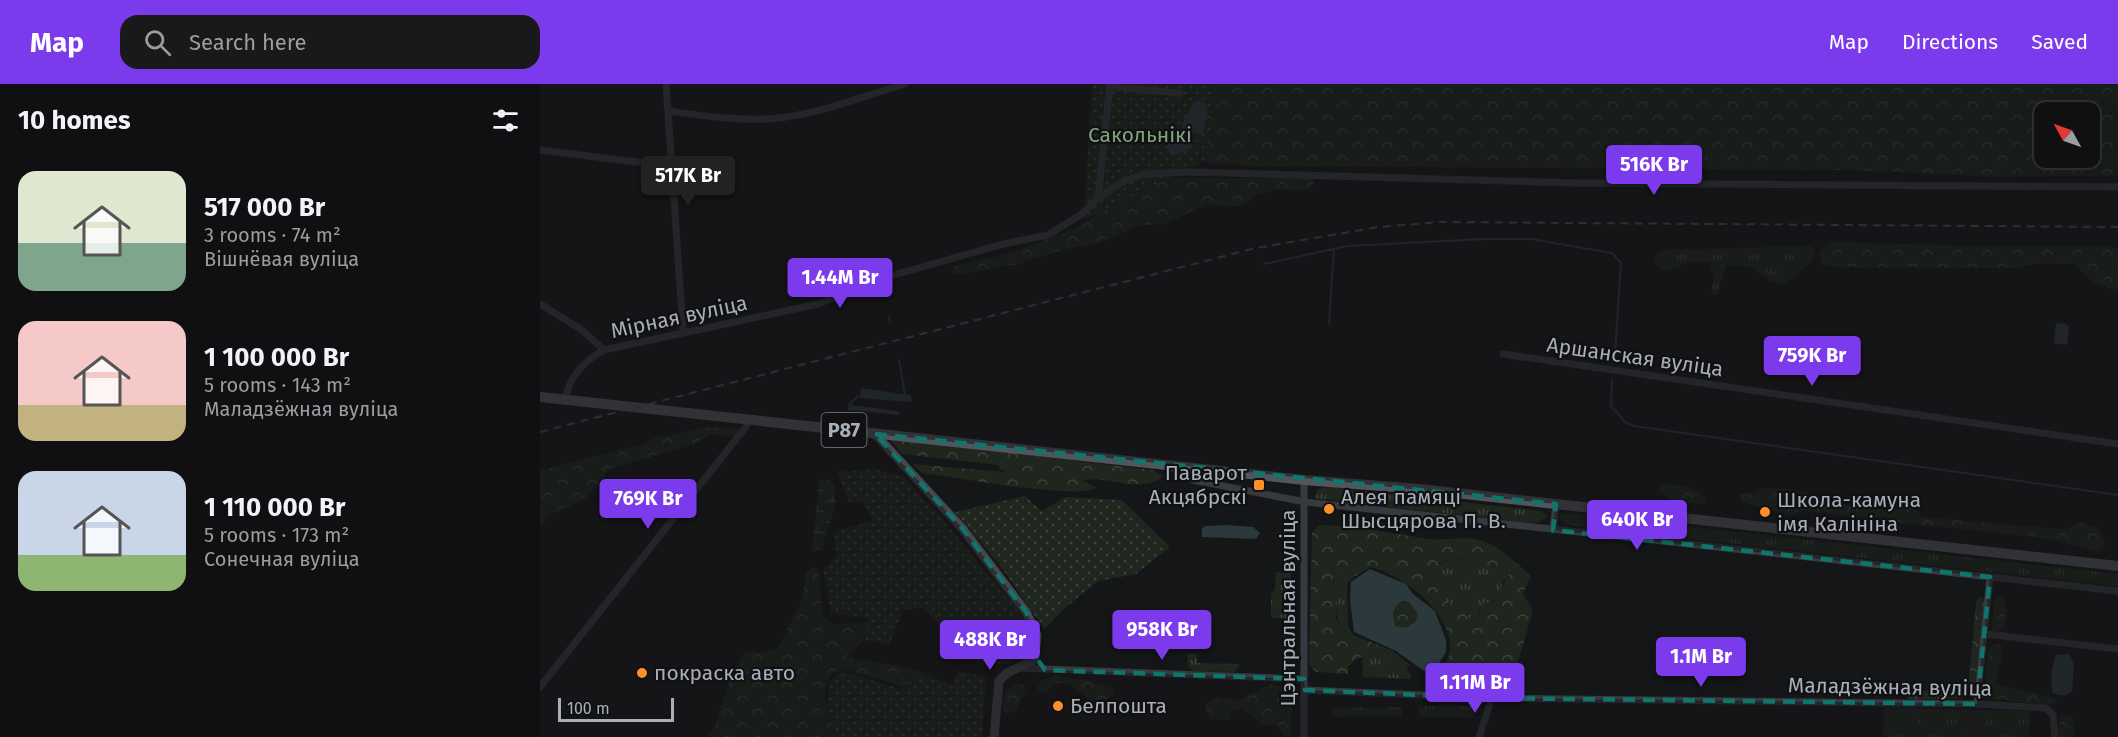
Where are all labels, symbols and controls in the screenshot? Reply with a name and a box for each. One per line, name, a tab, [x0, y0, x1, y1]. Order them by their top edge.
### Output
search box	[120, 15, 540, 69]
text: Map	[30, 26, 84, 59]
icon: search	[141, 26, 174, 59]
text: Search here	[189, 29, 307, 56]
text: Map	[1829, 29, 1869, 55]
text: Directions	[1902, 29, 1998, 55]
text: Saved	[2031, 29, 2088, 55]
north arrow	[2034, 102, 2100, 168]
map controls	[2034, 102, 2100, 168]
icon: filters	[489, 104, 522, 137]
text: 10 homes	[18, 105, 131, 136]
park label: Сакольнікі	[1088, 122, 1192, 148]
pin: 516K Br	[1599, 145, 1709, 196]
text: 516K Br	[1620, 152, 1688, 176]
pin: 517K Br	[633, 156, 743, 207]
text: 517K Br	[655, 163, 721, 187]
text: 517 000 Br	[204, 192, 325, 223]
icon: home	[66, 195, 138, 267]
text: 3 rooms · 74 m²	[204, 223, 341, 247]
text: Вішнёвая вуліца	[204, 247, 359, 271]
pin: 1.44M Br	[778, 258, 902, 309]
text: 1.44M Br	[801, 265, 879, 289]
street label: Мірная вуліца	[608, 290, 750, 344]
street label: Аршанская вуліца	[1545, 332, 1725, 382]
pin: 759K Br	[1757, 336, 1867, 387]
text: 1 100 000 Br	[204, 342, 349, 373]
text: 759K Br	[1778, 343, 1846, 367]
icon: home	[66, 345, 138, 417]
text: 5 rooms · 143 m²	[204, 373, 351, 397]
text: Маладзёжная вуліца	[204, 397, 398, 421]
road number: Р87	[822, 413, 866, 447]
place label: Паварот Акцябрскі	[1149, 460, 1248, 510]
marker: Паварот Акцябрскі	[1252, 478, 1266, 492]
pin: 769K Br	[593, 479, 703, 530]
place label: Алея памяці Шысцярова П. В.	[1341, 484, 1506, 534]
text: 769K Br	[614, 486, 682, 510]
place label: Школа-камуна імя Калініна	[1777, 487, 1921, 537]
text: 1 110 000 Br	[204, 492, 346, 523]
icon: home	[66, 495, 138, 567]
pin: 640K Br	[1582, 500, 1692, 551]
marker: Алея памяці Шысцярова П. В.	[1322, 502, 1336, 516]
marker: Школа-камуна імя Калініна	[1758, 505, 1772, 519]
text: 640K Br	[1601, 507, 1673, 531]
street label: Цэнтральная вуліца	[1275, 509, 1301, 707]
text: 5 rooms · 173 m²	[204, 523, 349, 547]
text: Сонечная вуліца	[204, 547, 360, 571]
pin: 958K Br	[1107, 610, 1217, 661]
text: 958K Br	[1126, 617, 1198, 641]
pin: 488K Br	[935, 620, 1045, 671]
text: 488K Br	[954, 627, 1026, 651]
pin: 1.1M Br	[1646, 637, 1756, 688]
text: 1.1M Br	[1670, 644, 1732, 668]
place label: покраска авто	[654, 660, 795, 686]
pin: 1.11M Br	[1413, 663, 1537, 714]
marker: покраска авто	[635, 666, 649, 680]
text: 1.11M Br	[1439, 670, 1511, 694]
street label: Маладзёжная вуліца	[1788, 672, 1992, 702]
place label: Белпошта	[1070, 693, 1167, 719]
scale bar	[558, 695, 674, 722]
text: 100 m	[567, 699, 610, 718]
marker: Белпошта	[1051, 699, 1065, 713]

